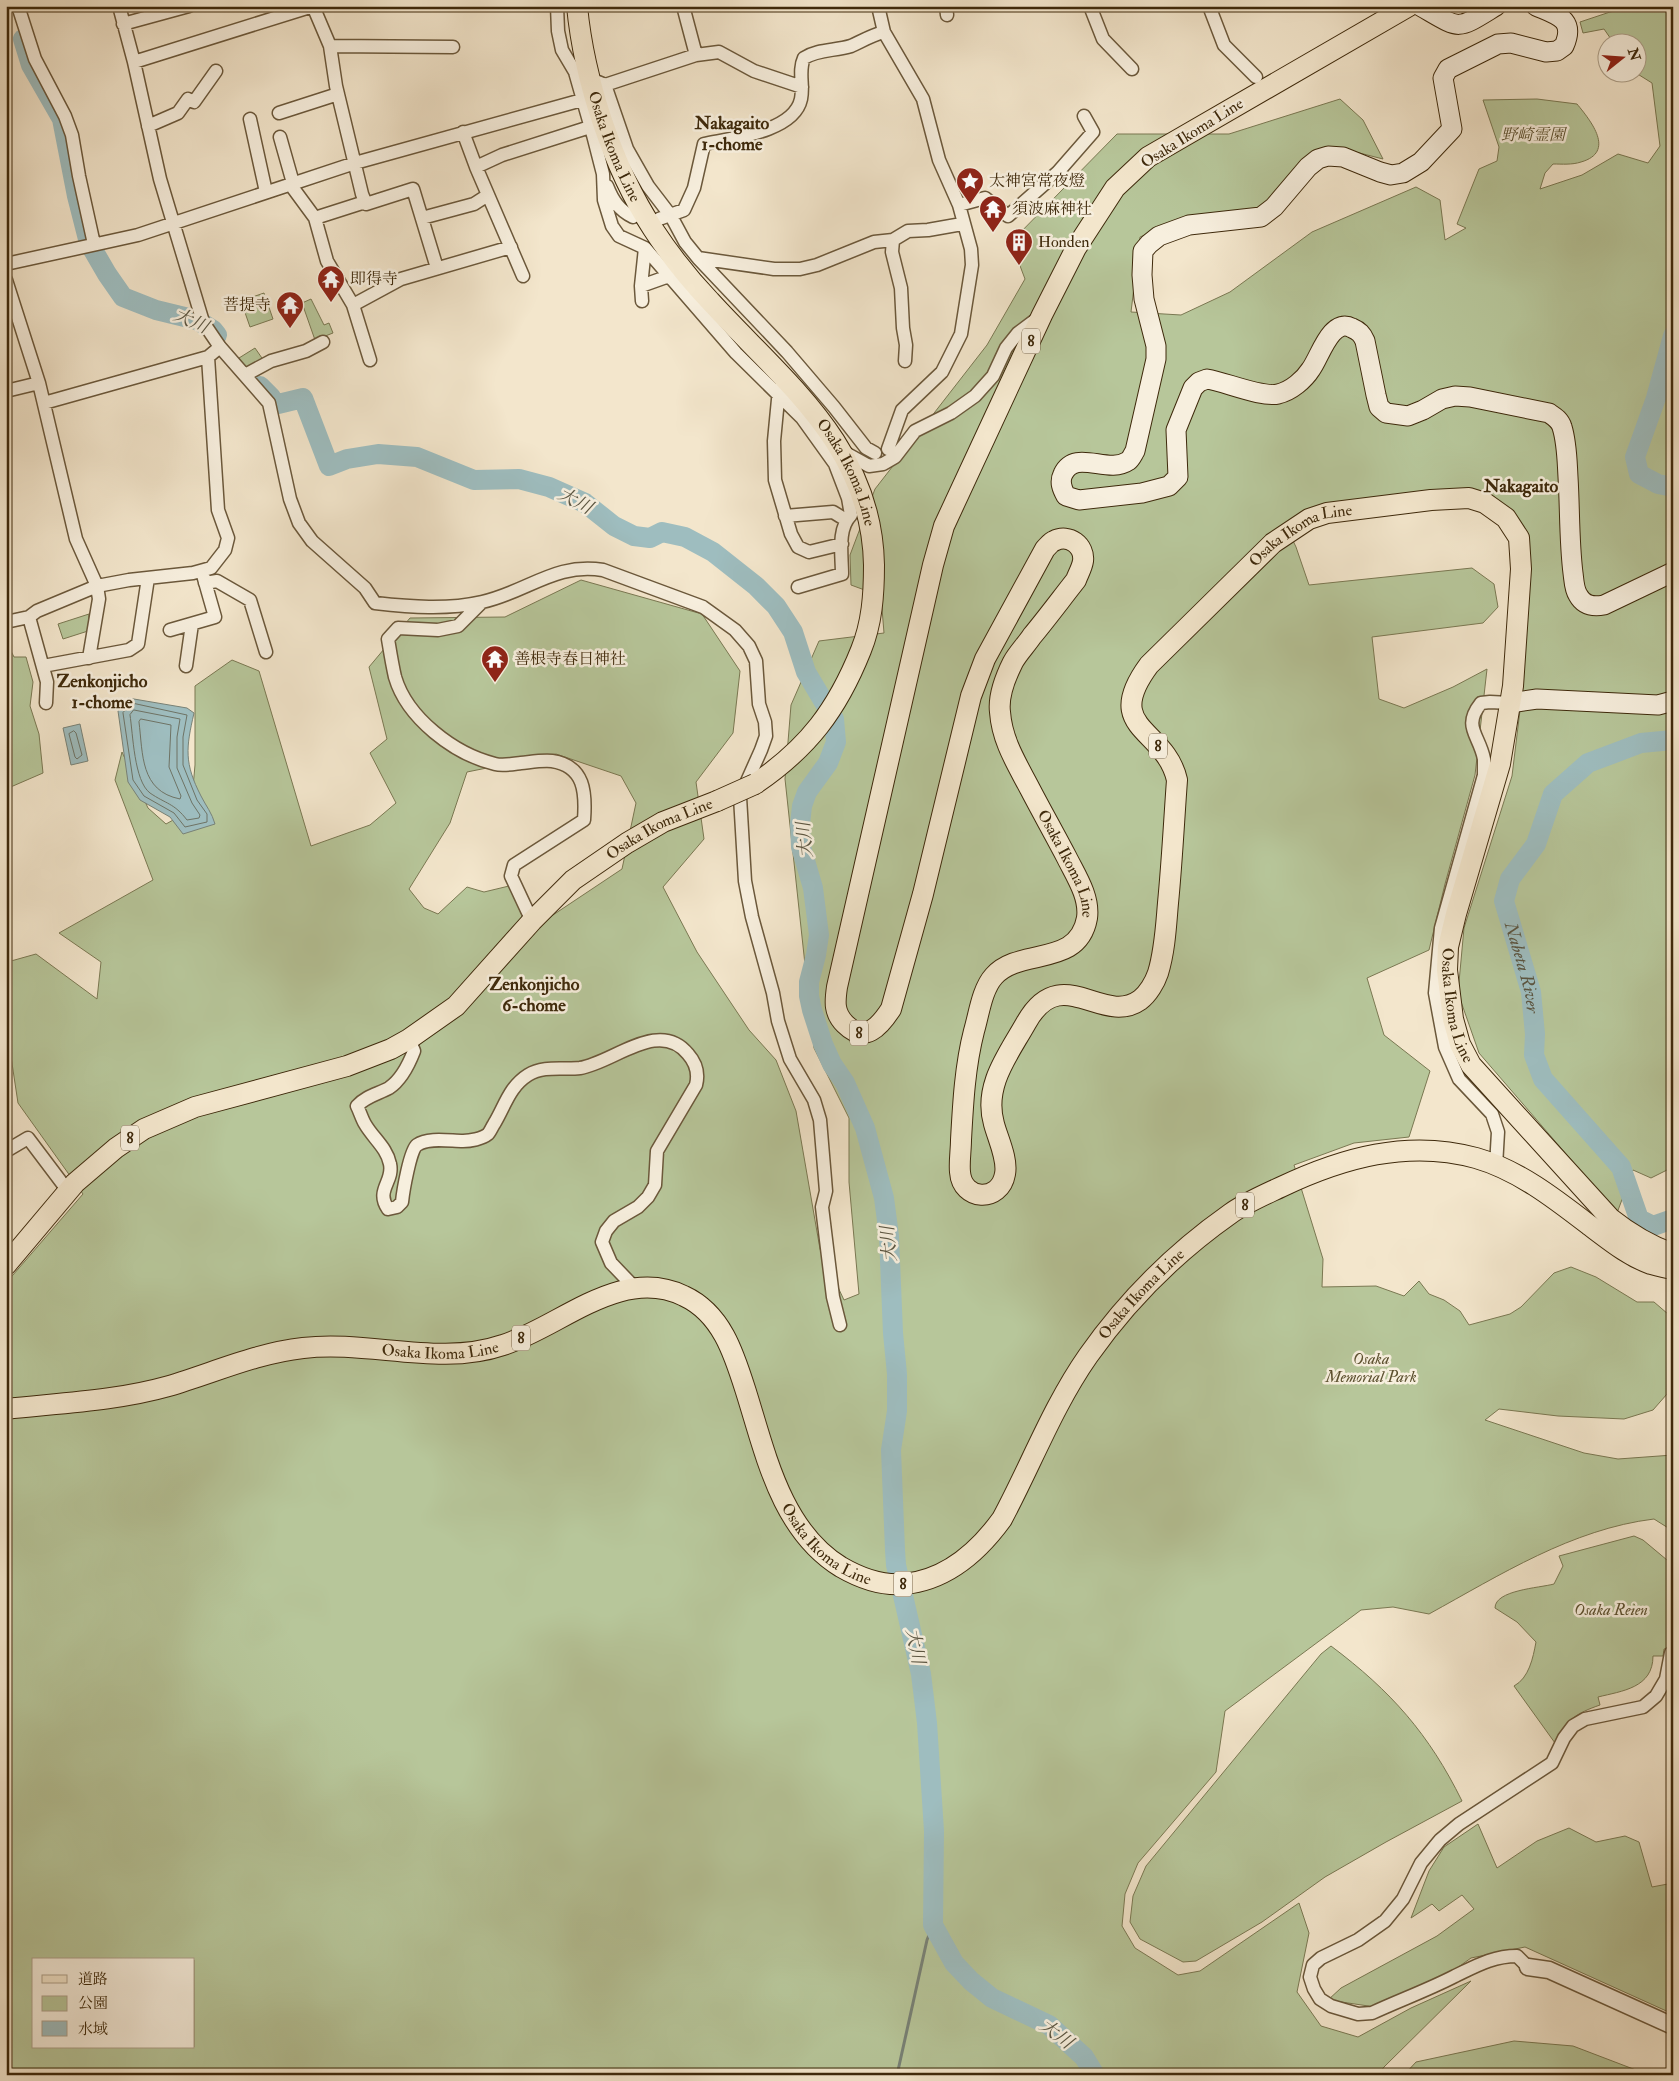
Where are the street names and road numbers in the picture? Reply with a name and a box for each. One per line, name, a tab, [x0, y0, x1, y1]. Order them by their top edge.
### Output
street label: Osaka Ikoma Line	[584, 89, 645, 206]
street label: Osaka Ikoma Line	[1137, 93, 1247, 173]
road number: 8	[1022, 328, 1040, 354]
street label: Osaka Ikoma Line	[812, 415, 880, 528]
street label: Osaka Ikoma Line	[1245, 500, 1353, 571]
road number: 8	[1149, 734, 1167, 758]
street label: Osaka Ikoma Line	[602, 794, 716, 864]
street label: Osaka Ikoma Line	[1033, 806, 1098, 919]
street label: Osaka Ikoma Line	[1437, 947, 1478, 1066]
road number: 8	[850, 1020, 868, 1046]
road number: 8	[121, 1126, 139, 1150]
road number: 8	[1236, 1192, 1254, 1218]
street label: Osaka Ikoma Line	[1094, 1244, 1189, 1343]
road number: 8	[512, 1326, 530, 1350]
street label: Osaka Ikoma Line	[381, 1337, 501, 1364]
street label: Osaka Ikoma Line	[777, 1499, 874, 1590]
road number: 8	[894, 1572, 912, 1596]

